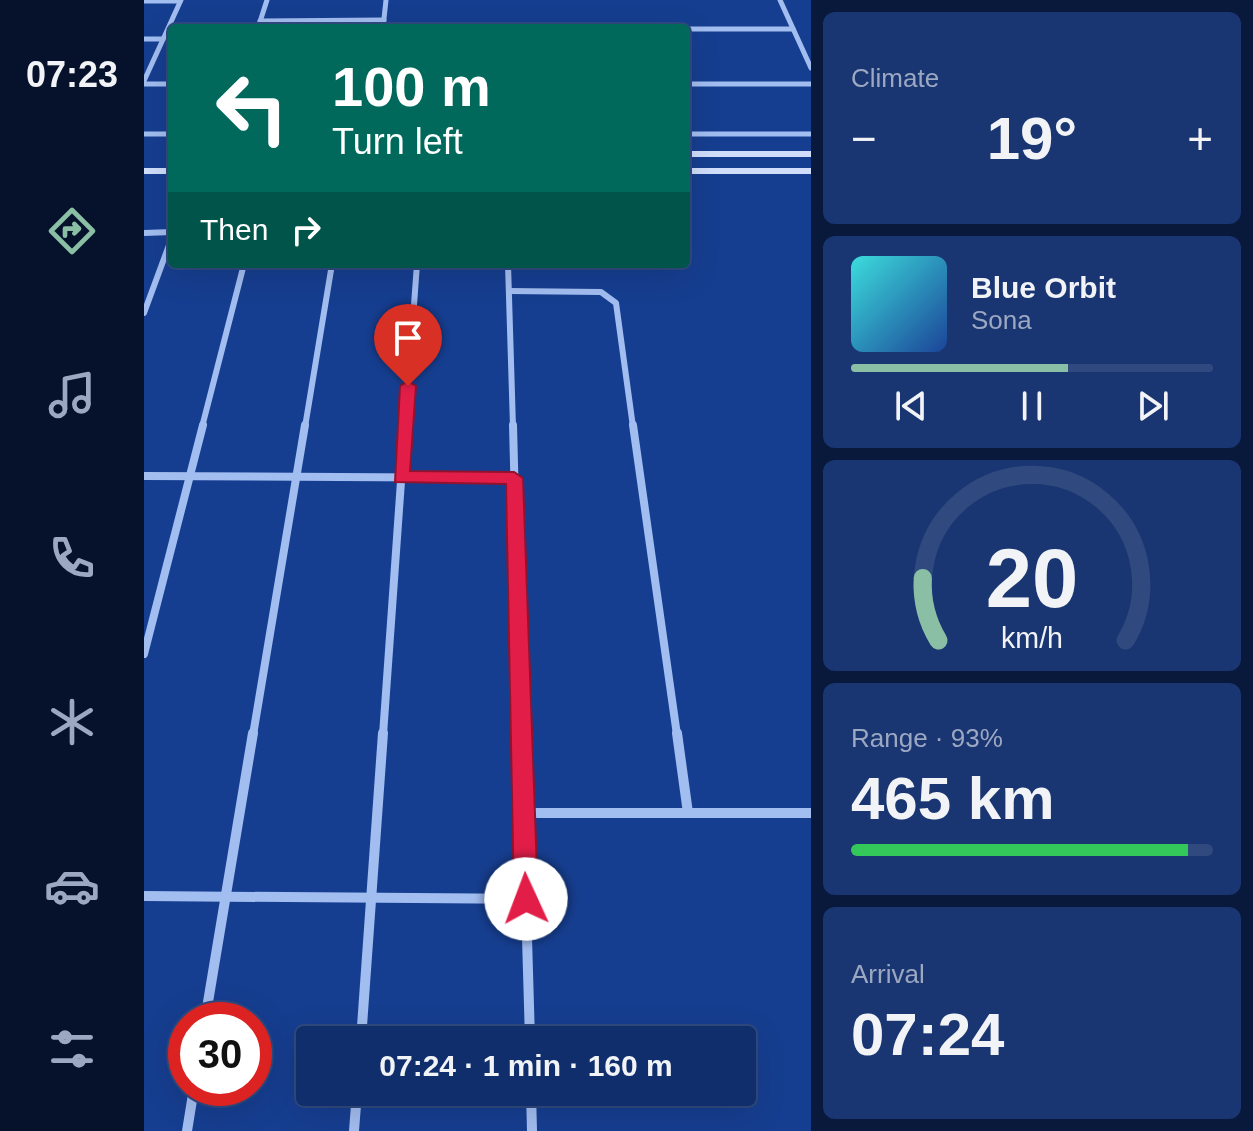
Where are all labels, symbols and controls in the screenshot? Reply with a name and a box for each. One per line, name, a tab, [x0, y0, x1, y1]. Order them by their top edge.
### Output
text: 07:23	[26, 54, 118, 95]
text: 100 m	[332, 55, 491, 118]
icon: left	[200, 56, 304, 160]
text: Climate	[851, 63, 939, 93]
text: 19°	[987, 105, 1077, 172]
text: −	[851, 114, 877, 163]
text: +	[1187, 114, 1213, 163]
text: Turn left	[332, 121, 463, 162]
icon: directions	[44, 203, 100, 259]
icon: right	[284, 208, 328, 252]
text: Then	[200, 213, 268, 246]
text: Blue Orbit	[971, 271, 1116, 304]
pin	[374, 304, 442, 386]
text: Sona	[971, 305, 1032, 335]
icon: arrive	[386, 316, 430, 360]
icon: music	[44, 367, 100, 423]
icon: previous	[889, 384, 933, 428]
icon: pause	[1010, 384, 1054, 428]
icon: next	[1131, 384, 1175, 428]
icon: phone	[44, 530, 100, 586]
text: 20	[986, 532, 1078, 625]
text: km/h	[1001, 623, 1063, 655]
icon: climate	[44, 694, 100, 750]
text: Range · 93%	[851, 723, 1003, 753]
text: 465 km	[851, 765, 1055, 832]
position arrow	[484, 857, 568, 941]
icon: car	[44, 858, 100, 914]
text: Arrival	[851, 959, 925, 989]
text: 07:24	[851, 1001, 1004, 1068]
speed limit sign: 30	[168, 1002, 272, 1106]
icon: filters	[44, 1021, 100, 1077]
text: 07:24 · 1 min · 160 m	[379, 1049, 673, 1082]

